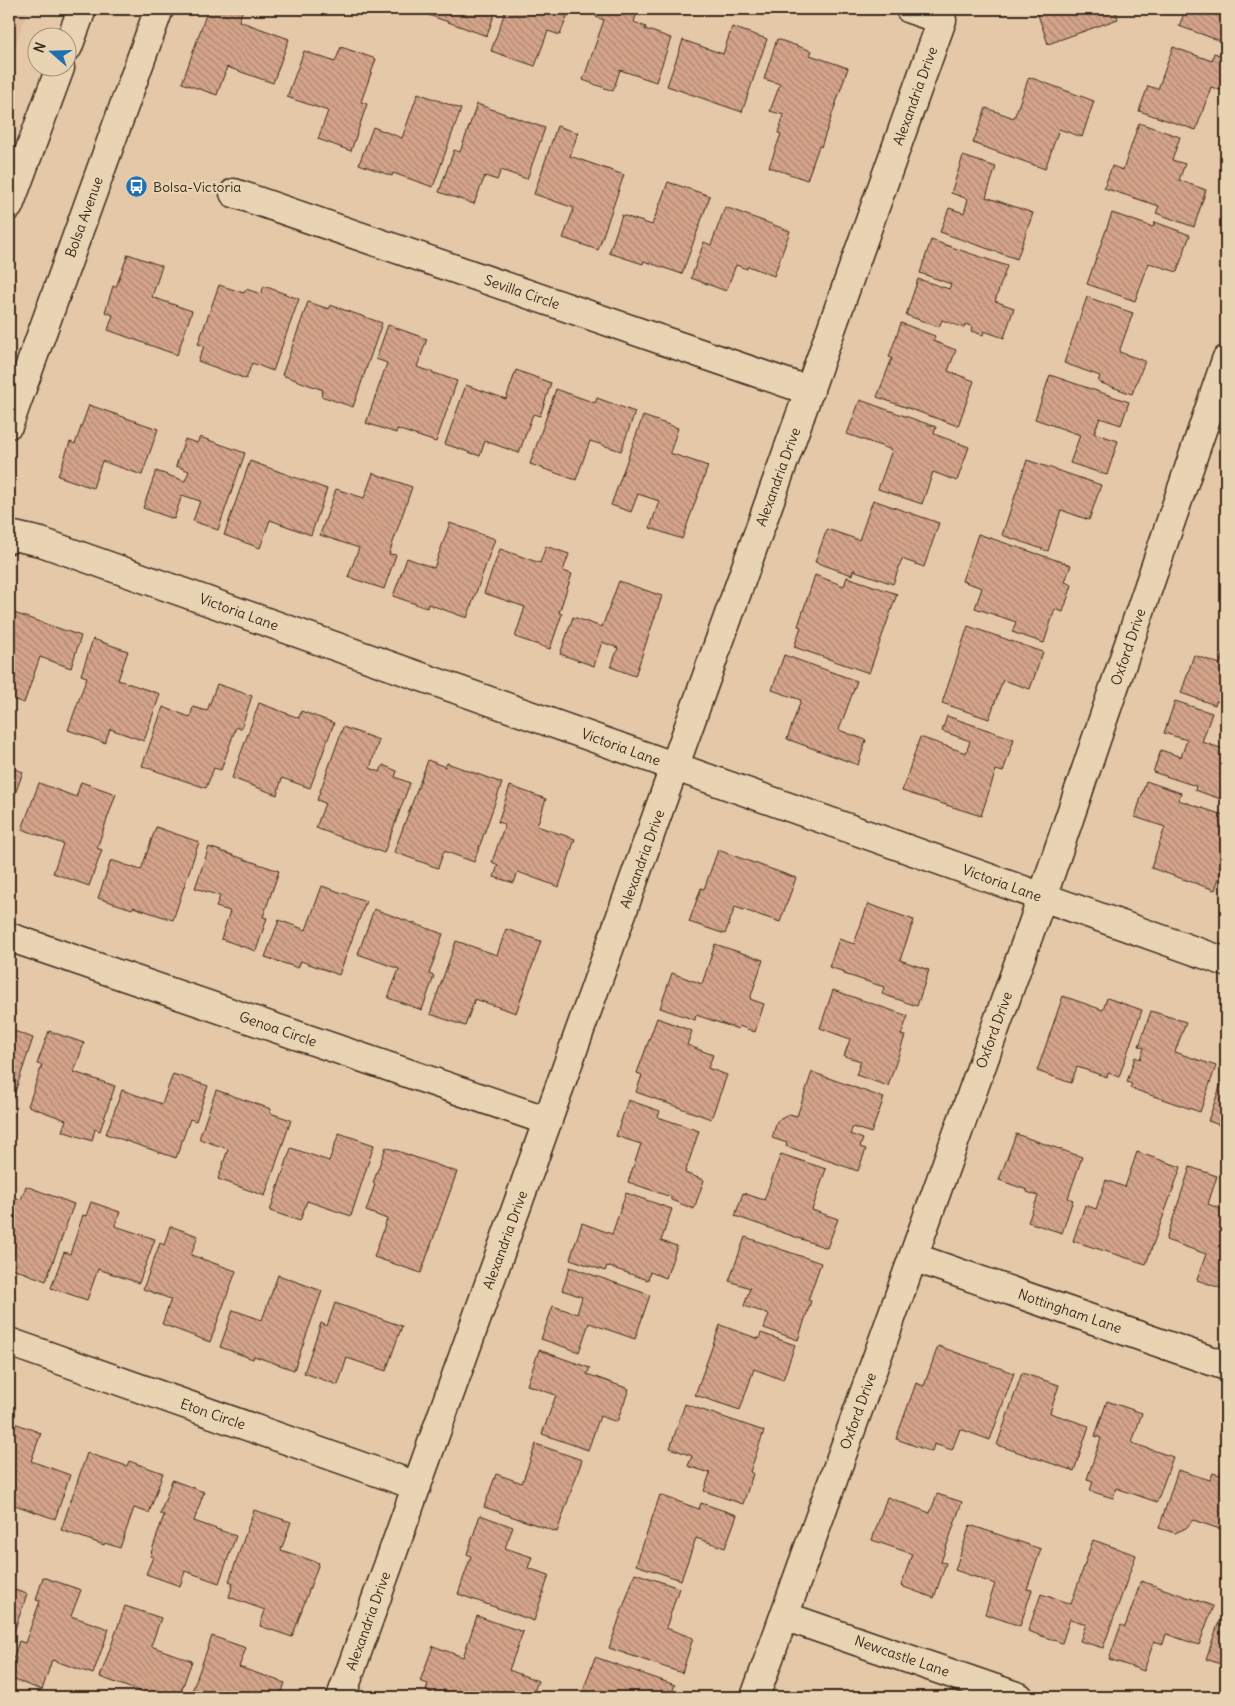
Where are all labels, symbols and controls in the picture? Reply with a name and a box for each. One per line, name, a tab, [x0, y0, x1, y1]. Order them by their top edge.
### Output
north arrow	[28, 28, 78, 78]
text: N	[30, 40, 50, 55]
street label: Alexandria Drive	[889, 44, 941, 148]
street label: Bolsa Avenue	[61, 174, 107, 260]
bus stop icon: Bolsa-Victoria	[125, 175, 149, 199]
place label: Bolsa-Victoria	[153, 178, 241, 196]
street label: Sevilla Circle	[482, 271, 562, 313]
street label: Alexandria Drive	[752, 425, 804, 529]
street label: Victoria Lane	[197, 589, 281, 635]
street label: Oxford Drive	[1106, 606, 1150, 688]
street label: Victoria Lane	[579, 724, 663, 770]
street label: Alexandria Drive	[616, 807, 668, 911]
street label: Victoria Lane	[960, 860, 1044, 906]
street label: Oxford Drive	[972, 989, 1016, 1071]
street label: Genoa Circle	[237, 1007, 319, 1051]
street label: Alexandria Drive	[479, 1188, 531, 1292]
street label: Nottingham Lane	[1016, 1285, 1124, 1337]
street label: Oxford Drive	[836, 1370, 880, 1452]
street label: Eton Circle	[178, 1394, 248, 1434]
street label: Alexandria Drive	[342, 1569, 394, 1673]
street label: Newcastle Lane	[852, 1631, 952, 1681]

